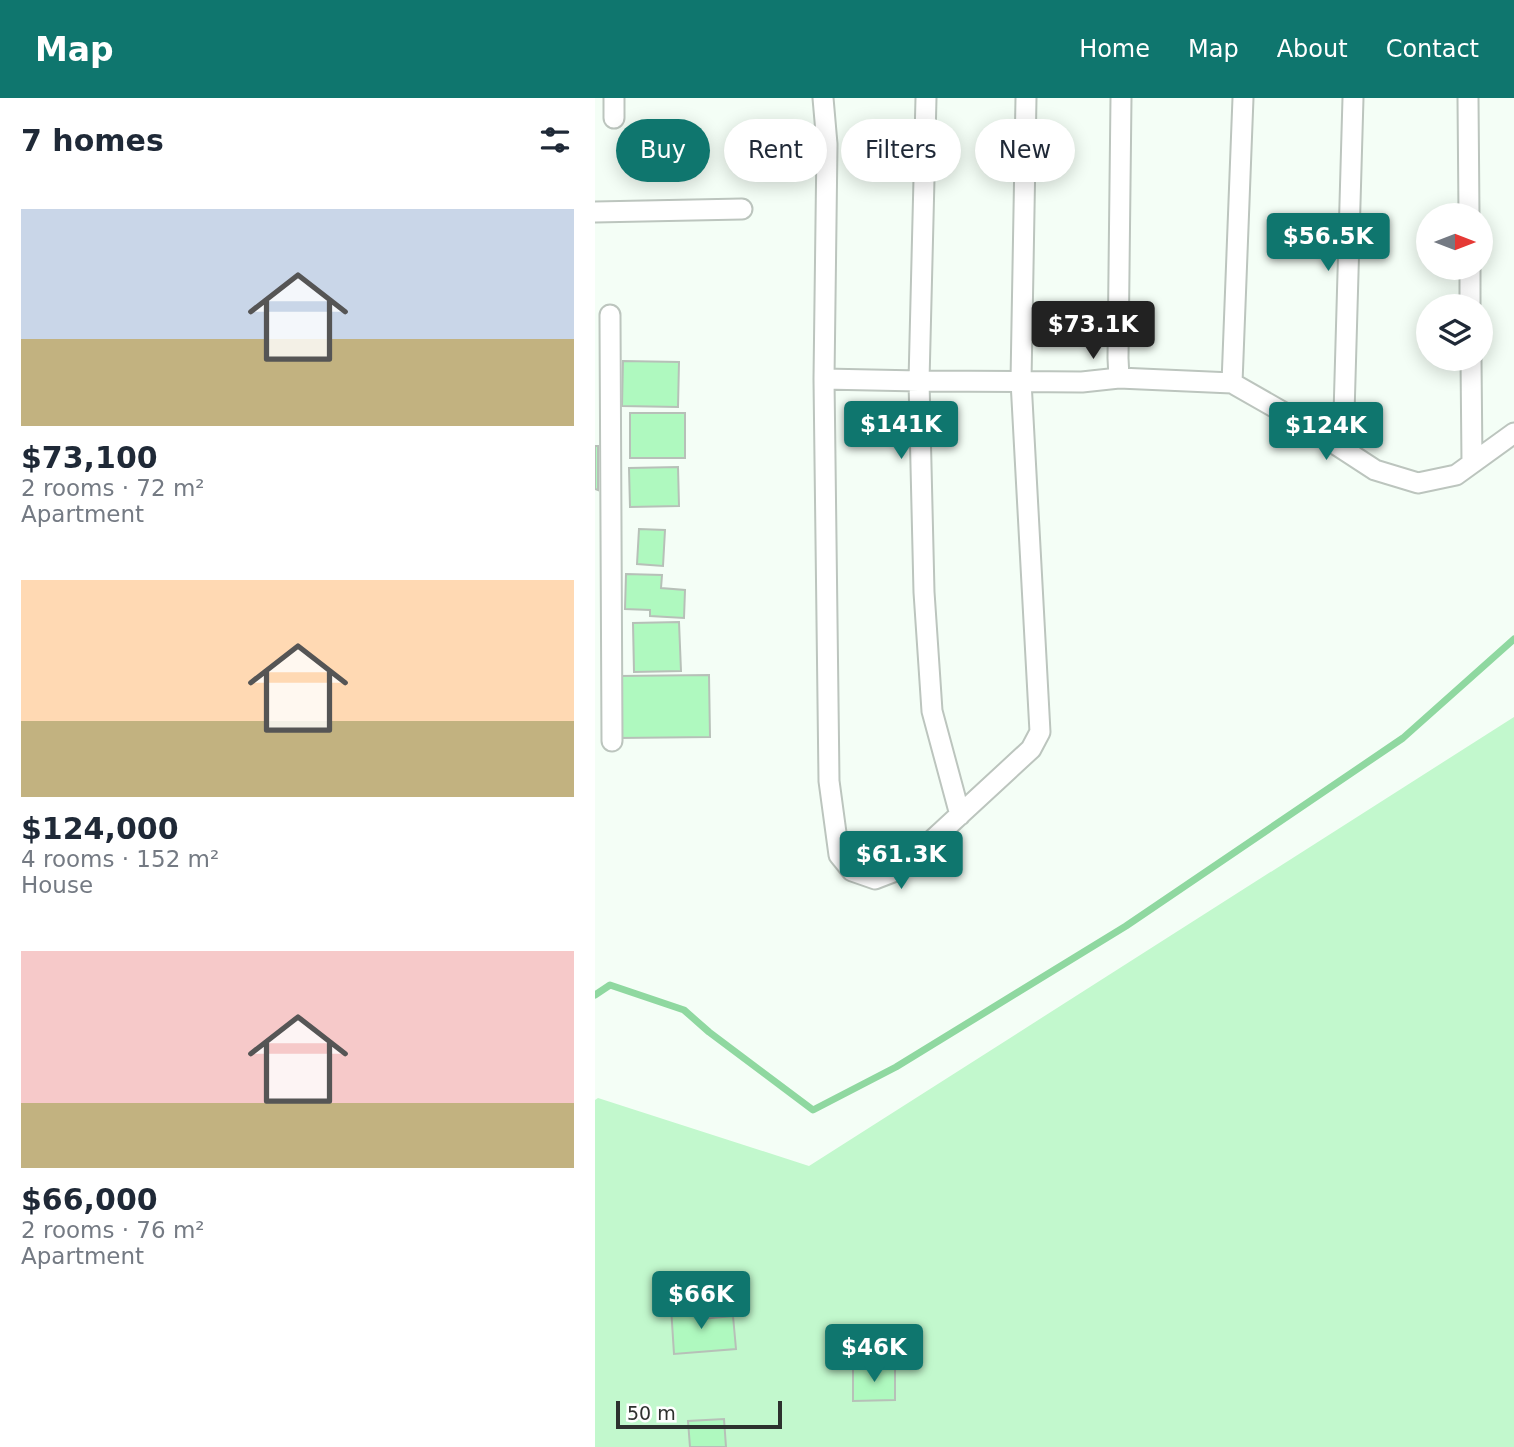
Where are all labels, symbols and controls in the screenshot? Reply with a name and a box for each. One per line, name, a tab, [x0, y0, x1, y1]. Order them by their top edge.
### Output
text: Map	[35, 30, 114, 69]
text: Home	[1079, 35, 1150, 63]
text: Map	[1188, 35, 1239, 63]
text: About	[1277, 35, 1348, 63]
text: Contact	[1386, 35, 1479, 63]
chip: Buy	[616, 119, 710, 182]
chip: Rent	[724, 119, 827, 182]
chip: Filters	[841, 119, 961, 182]
chip: New	[975, 119, 1075, 182]
icon: filters	[536, 121, 574, 159]
text: 7 homes	[21, 123, 164, 158]
north arrow	[1416, 203, 1493, 280]
map controls	[1416, 203, 1493, 371]
pin: $56.5K	[1271, 214, 1385, 273]
text: $56.5K	[1283, 223, 1373, 249]
icon: home	[235, 254, 361, 380]
button: layers	[1416, 294, 1493, 371]
pin: $73.1K	[1036, 302, 1150, 361]
text: $73.1K	[1048, 311, 1138, 337]
pin: $141K	[852, 402, 950, 461]
pin: $124K	[1277, 402, 1375, 462]
text: $141K	[860, 411, 942, 437]
text: $124K	[1285, 412, 1367, 438]
text: $73,100	[21, 440, 158, 475]
text: 2 rooms · 72 m²	[21, 475, 205, 501]
text: Apartment	[21, 501, 144, 527]
icon: home	[235, 625, 361, 751]
text: $124,000	[21, 811, 179, 846]
pin: $61.3K	[844, 832, 958, 891]
text: $61.3K	[856, 841, 946, 867]
text: 4 rooms · 152 m²	[21, 846, 219, 872]
text: House	[21, 872, 93, 898]
icon: home	[235, 996, 361, 1122]
text: $66,000	[21, 1182, 158, 1217]
text: 2 rooms · 76 m²	[21, 1217, 205, 1243]
text: Apartment	[21, 1243, 144, 1269]
pin: $66K	[660, 1272, 742, 1331]
text: $66K	[668, 1281, 734, 1307]
pin: $46K	[833, 1324, 915, 1384]
text: $46K	[841, 1334, 907, 1360]
scale bar	[616, 1398, 782, 1430]
text: 50 m	[627, 1402, 676, 1424]

